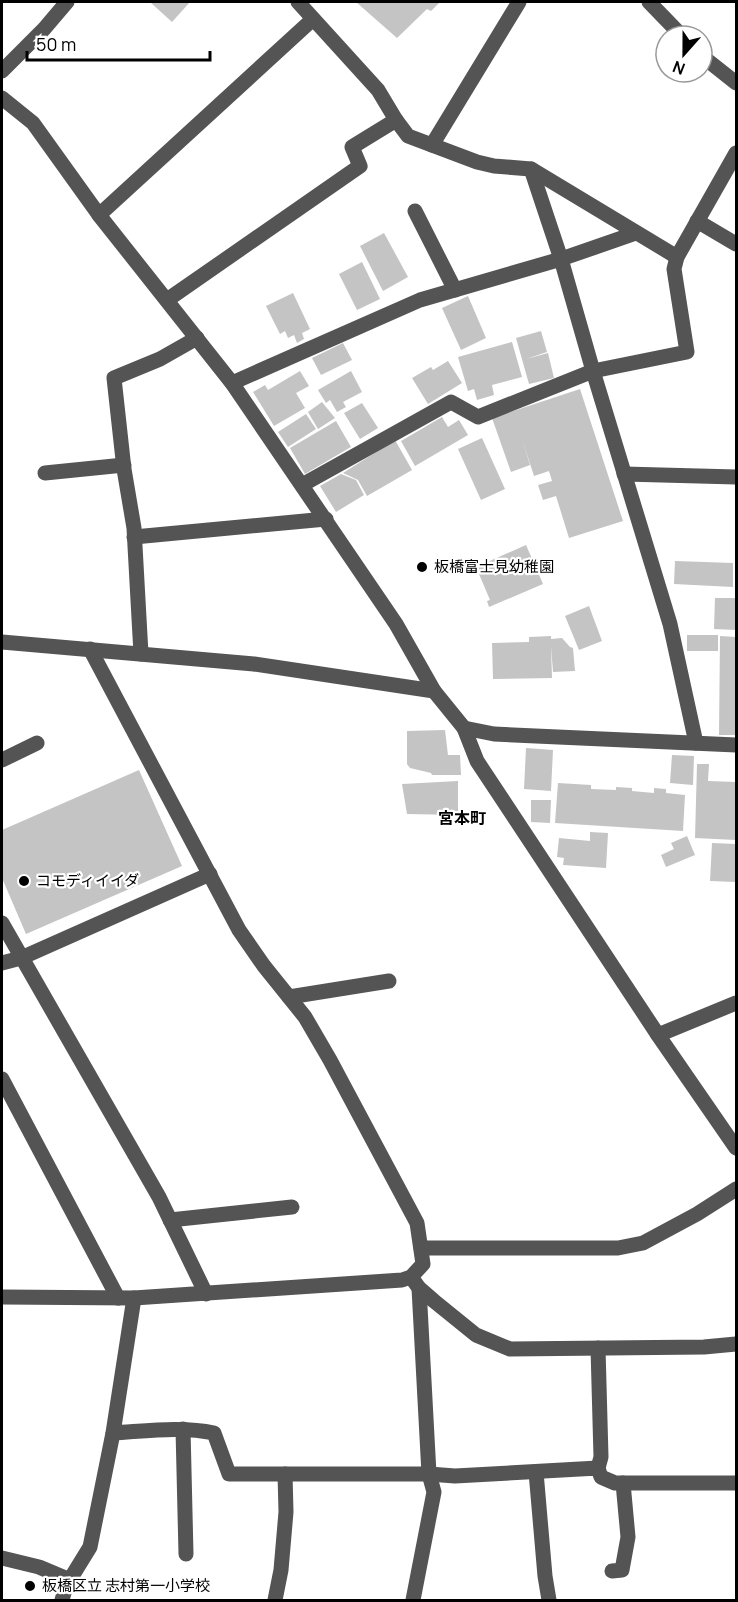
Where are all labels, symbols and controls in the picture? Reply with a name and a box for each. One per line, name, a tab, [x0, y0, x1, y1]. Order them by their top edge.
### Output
scale bar	[27, 24, 210, 62]
north arrow	[654, 24, 714, 84]
text: 50 m	[36, 32, 76, 56]
text: N	[669, 56, 688, 80]
place label: 板橋富士見幼稚園	[434, 556, 554, 577]
marker: 板橋富士見幼稚園	[415, 560, 429, 574]
district label: 宮本町	[438, 807, 486, 829]
place label: コモディイイダ	[36, 870, 139, 891]
marker: コモディイイダ	[17, 874, 31, 888]
place label: 板橋区立 志村第一小学校	[42, 1575, 210, 1596]
marker: 板橋区立 志村第一小学校	[23, 1579, 37, 1593]

